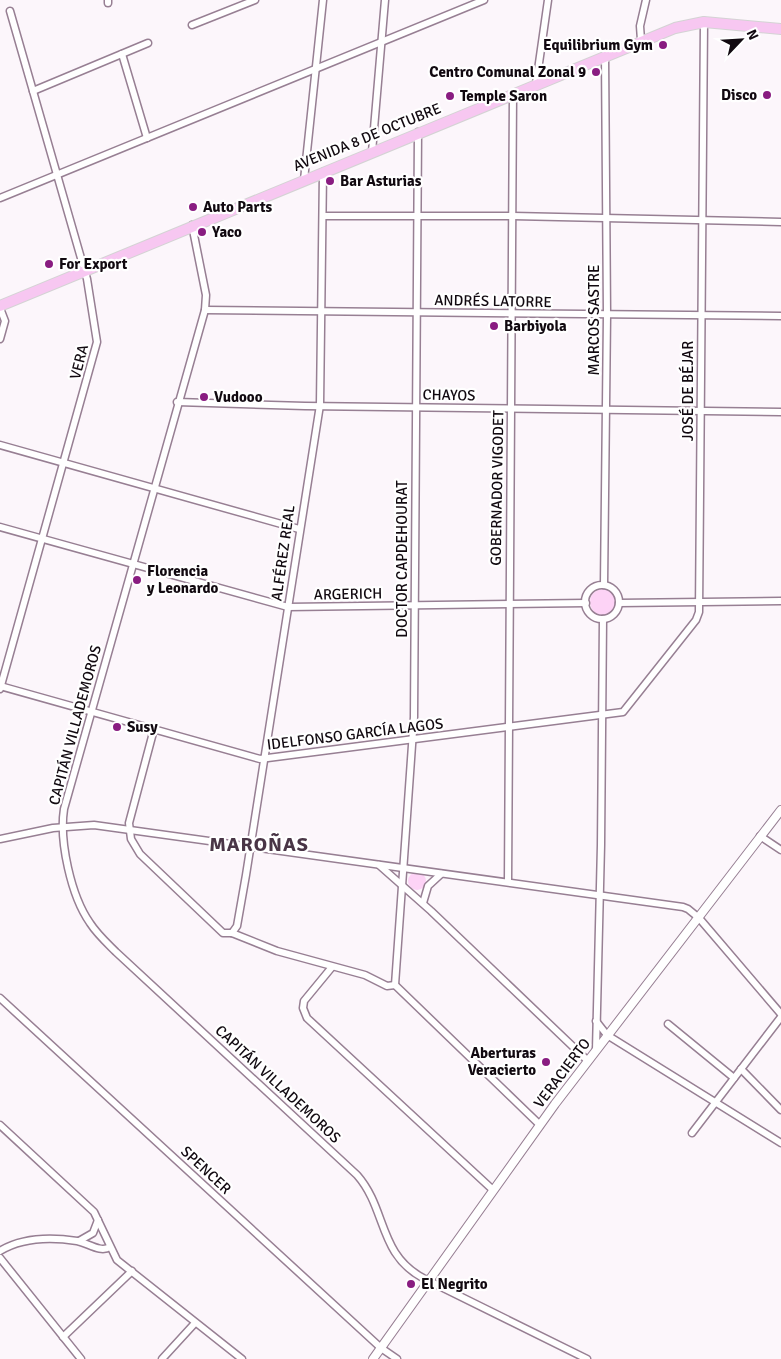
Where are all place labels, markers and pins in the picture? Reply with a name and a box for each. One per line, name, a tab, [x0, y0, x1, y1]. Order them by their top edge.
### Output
place label: Equilibrium Gym	[543, 36, 653, 54]
marker: Equilibrium Gym	[657, 39, 669, 51]
place label: Centro Comunal Zonal 9	[429, 63, 586, 81]
marker: Centro Comunal Zonal 9	[590, 66, 602, 78]
place label: Disco	[721, 86, 757, 104]
place label: Temple Saron	[460, 87, 547, 105]
marker: Disco	[761, 89, 773, 101]
marker: Temple Saron	[444, 90, 456, 102]
place label: Bar Asturias	[340, 172, 422, 190]
marker: Bar Asturias	[324, 175, 336, 187]
place label: Auto Parts	[203, 198, 273, 216]
marker: Auto Parts	[187, 201, 199, 213]
place label: Yaco	[211, 223, 242, 241]
marker: Yaco	[196, 226, 208, 238]
place label: For Export	[59, 255, 128, 273]
marker: For Export	[43, 258, 55, 270]
place label: Barbiyola	[504, 317, 567, 335]
marker: Barbiyola	[488, 320, 500, 332]
place label: Vudooo	[214, 388, 263, 406]
marker: Vudooo	[198, 391, 210, 403]
place label: Florencia y Leonardo	[146, 562, 218, 597]
marker: Florencia y Leonardo	[131, 574, 143, 586]
place label: Susy	[127, 718, 158, 736]
marker: Susy	[111, 721, 123, 733]
place label: Aberturas Veracierto	[468, 1044, 536, 1079]
marker: Aberturas Veracierto	[540, 1056, 552, 1068]
place label: El Negrito	[421, 1275, 488, 1293]
marker: El Negrito	[405, 1278, 417, 1290]

